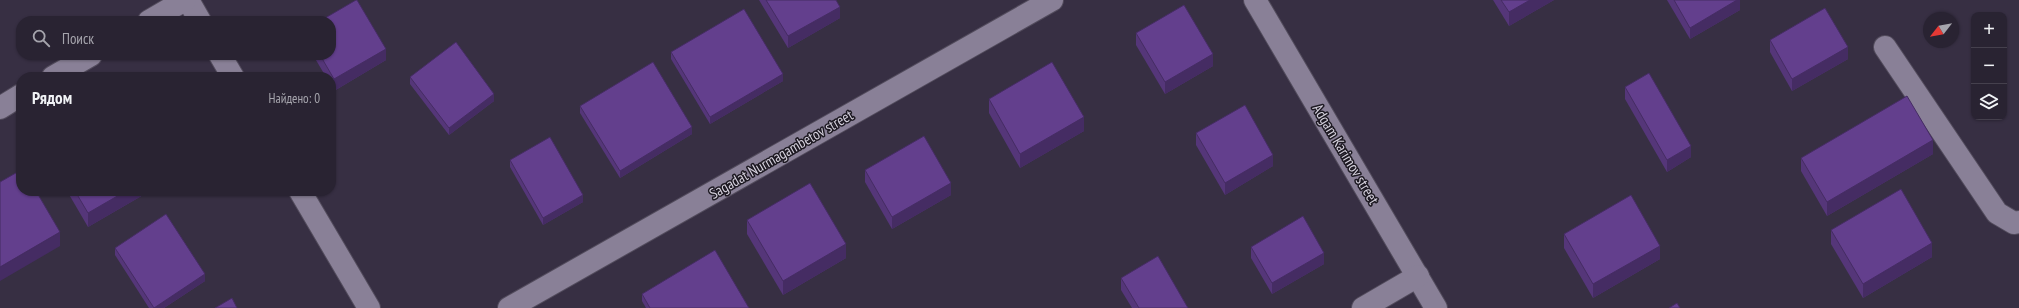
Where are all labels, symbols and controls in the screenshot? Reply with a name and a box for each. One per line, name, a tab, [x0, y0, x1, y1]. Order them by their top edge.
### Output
north arrow	[1923, 12, 1959, 48]
map controls	[1971, 12, 2007, 120]
button: +	[1971, 12, 2007, 48]
search box	[16, 16, 336, 60]
icon: search	[30, 27, 52, 49]
text: Поиск	[62, 29, 94, 48]
button: −	[1971, 48, 2007, 84]
button: layers	[1971, 84, 2007, 120]
text: Рядом	[32, 87, 72, 109]
text: Найдено: 0	[269, 90, 320, 107]
street label: Adgam Karimov street	[1309, 100, 1383, 208]
street label: Sagadat Nurmagambetov street	[706, 105, 856, 203]

